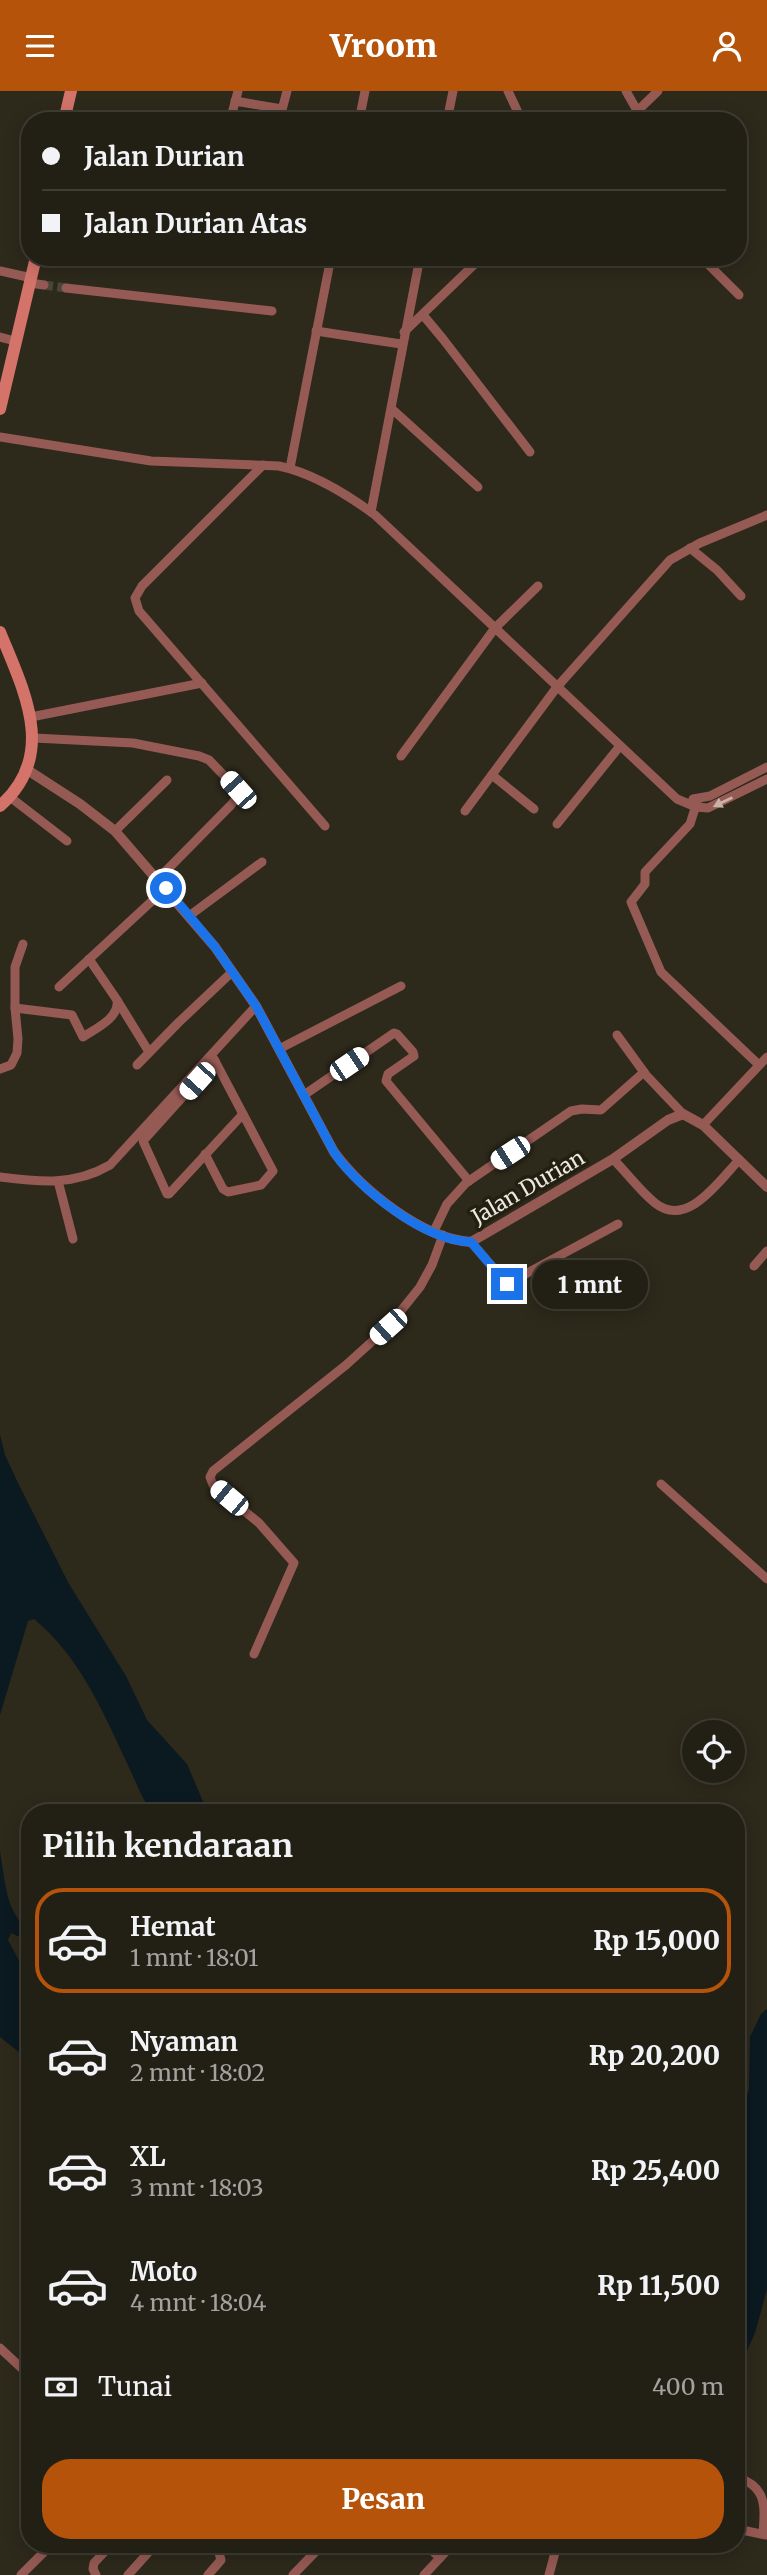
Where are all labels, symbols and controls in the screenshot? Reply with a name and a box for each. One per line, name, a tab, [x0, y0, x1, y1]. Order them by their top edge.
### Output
text: Vroom	[330, 26, 437, 66]
icon: menu	[21, 27, 59, 65]
icon: person	[708, 27, 746, 65]
text: Jalan Durian	[84, 140, 244, 173]
text: Jalan Durian Atas	[84, 207, 307, 240]
car	[217, 767, 260, 813]
one-way arrow	[713, 796, 733, 807]
route start	[150, 872, 182, 904]
car	[326, 1044, 373, 1084]
car	[176, 1058, 219, 1104]
car	[487, 1133, 534, 1173]
street label: Jalan Durian	[466, 1144, 589, 1231]
callout: 1 mnt	[532, 1259, 647, 1309]
route end	[491, 1268, 523, 1300]
text: 1 mnt	[558, 1270, 622, 1299]
car	[366, 1305, 411, 1349]
car	[207, 1476, 252, 1520]
map controls	[682, 1720, 745, 1783]
button: locate	[682, 1720, 745, 1783]
text: Pilih kendaraan	[42, 1826, 293, 1866]
icon: car	[46, 1909, 109, 1972]
text: Hemat	[130, 1910, 216, 1943]
text: Rp 15,000	[593, 1924, 720, 1957]
text: 1 mnt · 18:01	[130, 1943, 258, 1972]
icon: car	[46, 2024, 109, 2087]
text: Nyaman	[130, 2025, 238, 2058]
text: Rp 20,200	[589, 2039, 720, 2072]
text: 2 mnt · 18:02	[130, 2058, 265, 2087]
icon: car	[46, 2139, 109, 2202]
text: XL	[130, 2140, 166, 2173]
text: Rp 25,400	[591, 2154, 720, 2187]
text: 3 mnt · 18:03	[130, 2173, 264, 2202]
icon: car	[46, 2254, 109, 2317]
text: Moto	[130, 2255, 197, 2288]
text: Rp 11,500	[597, 2269, 720, 2302]
text: 4 mnt · 18:04	[130, 2288, 267, 2317]
icon: cash	[42, 2368, 80, 2406]
text: Tunai	[98, 2370, 172, 2403]
text: 400 m	[652, 2372, 724, 2401]
button: Pesan	[42, 2459, 724, 2539]

